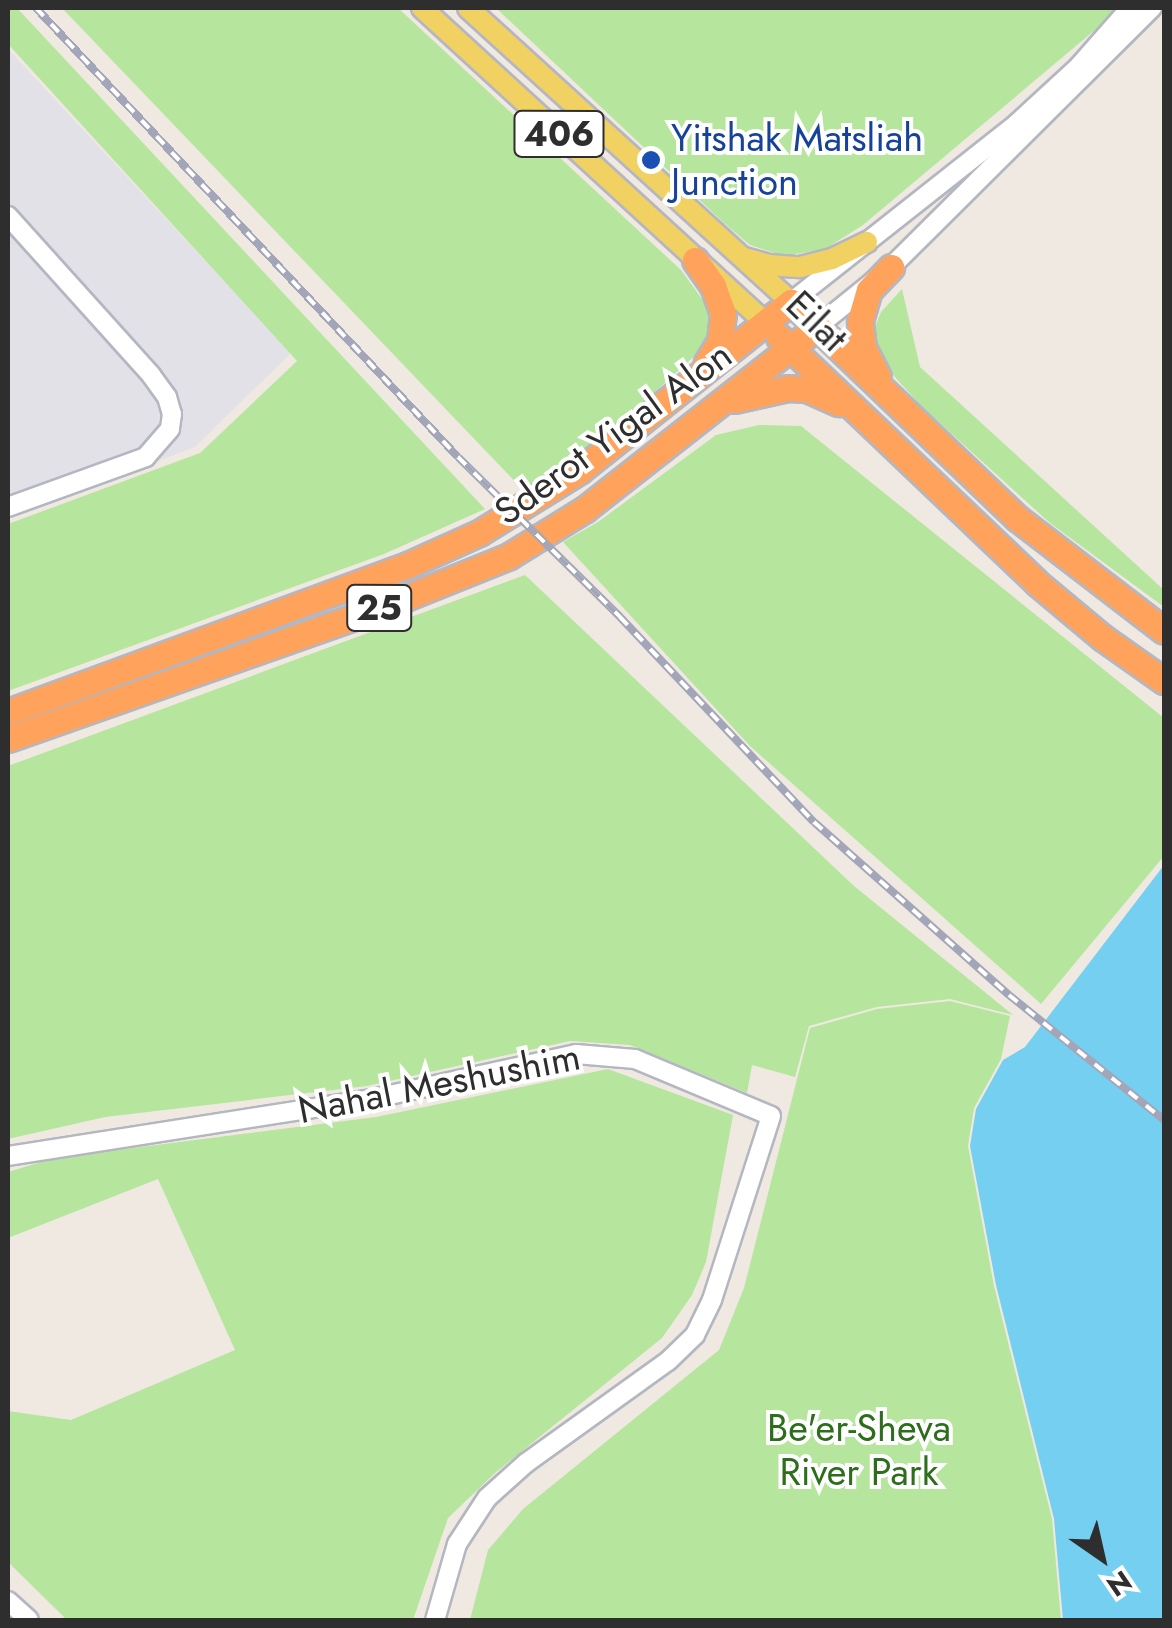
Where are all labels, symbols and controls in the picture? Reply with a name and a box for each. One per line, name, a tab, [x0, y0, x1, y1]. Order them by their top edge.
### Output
road number: 406	[512, 104, 606, 164]
place label: Yitshak Matsliah Junction	[671, 115, 923, 204]
marker: Yitshak Matsliah Junction	[640, 149, 662, 171]
street label: Eilat	[777, 281, 857, 361]
street label: Sderot Yigal Alon	[486, 332, 740, 534]
road number: 25	[344, 578, 414, 638]
street label: Nahal Meshushim	[294, 1033, 584, 1133]
park label: Be'er-Sheva River Park	[767, 1405, 951, 1495]
north arrow	[1052, 1508, 1152, 1608]
text: N	[1098, 1560, 1140, 1606]

